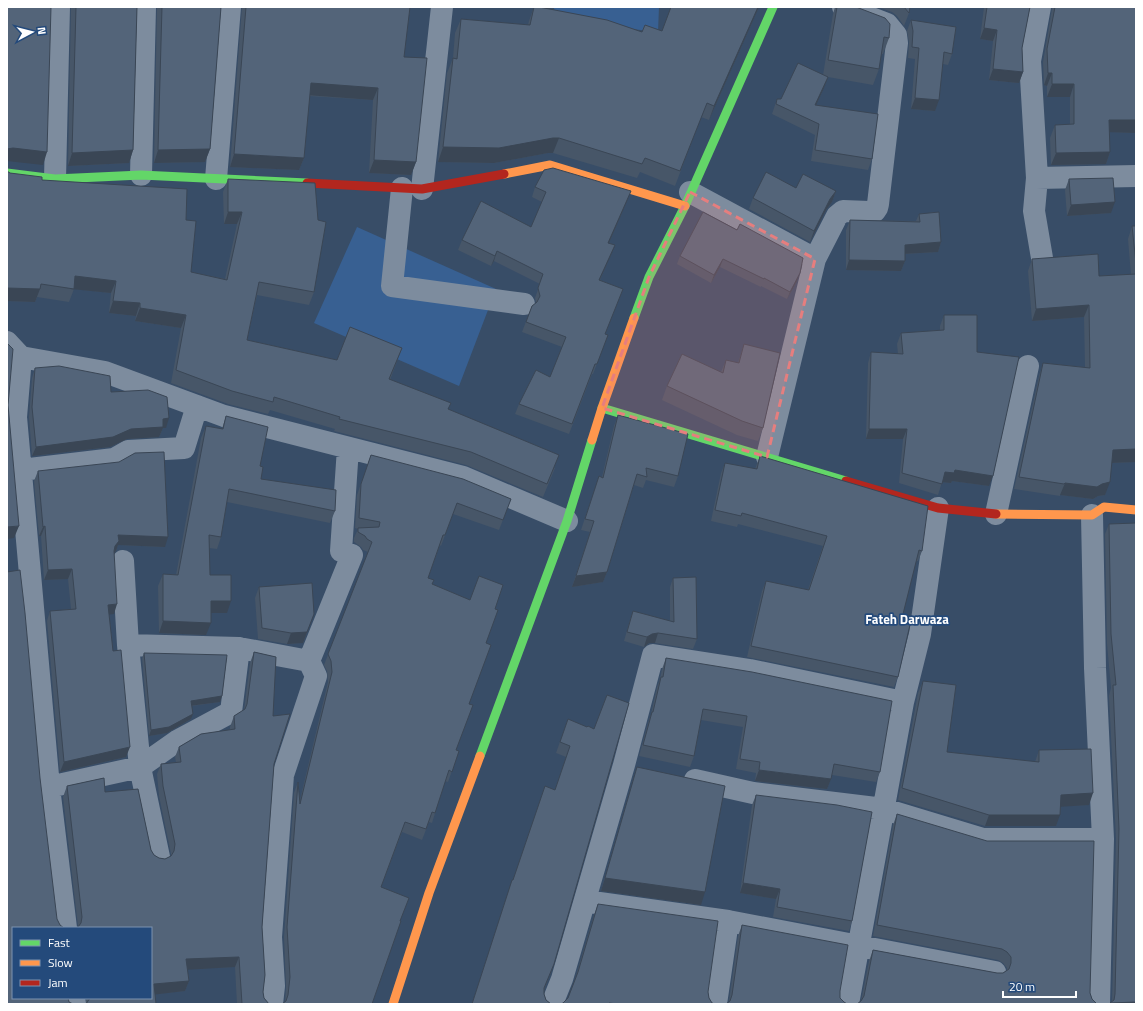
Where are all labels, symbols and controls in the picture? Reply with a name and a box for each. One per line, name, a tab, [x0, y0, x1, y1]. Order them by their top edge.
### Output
north arrow	[12, 12, 52, 52]
text: N	[34, 26, 50, 36]
district label: Fateh Darwaza	[865, 609, 949, 629]
legend	[12, 927, 152, 999]
text: Fast	[48, 933, 71, 952]
text: Slow	[48, 953, 73, 972]
text: Jam	[48, 973, 68, 992]
scale bar	[1003, 973, 1076, 999]
text: 20 m	[1009, 977, 1035, 996]

